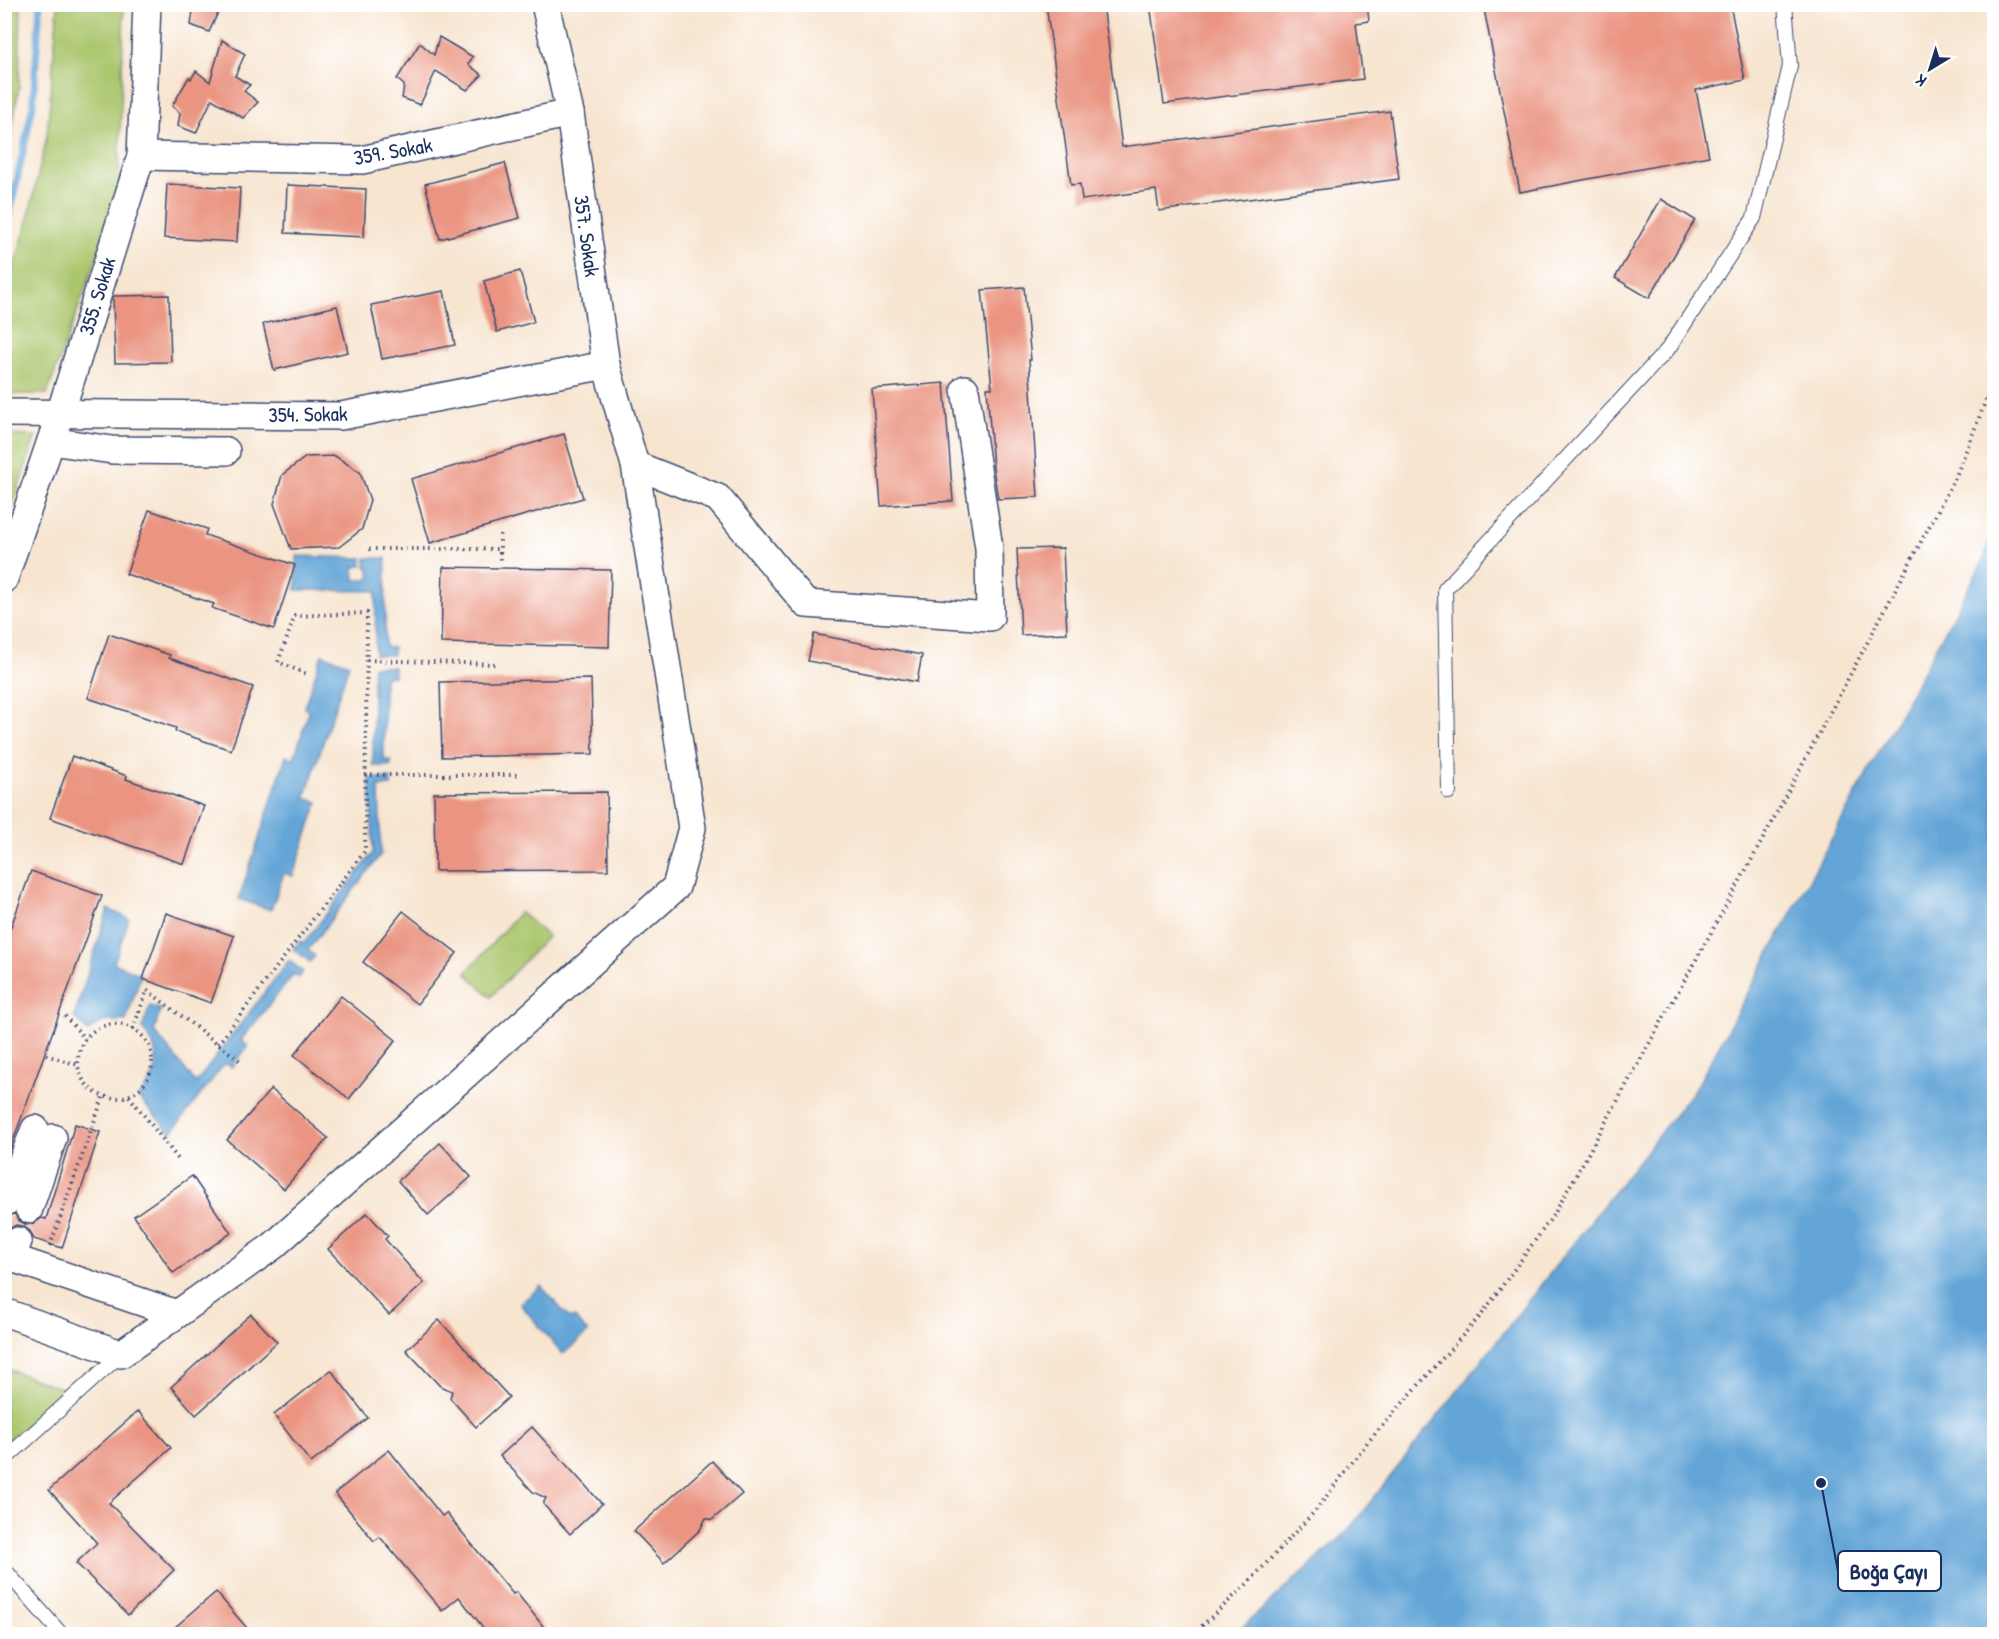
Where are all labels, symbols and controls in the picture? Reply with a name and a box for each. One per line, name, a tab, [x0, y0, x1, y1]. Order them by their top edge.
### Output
north arrow	[1900, 39, 1960, 99]
text: K	[1910, 69, 1931, 92]
street label: 359. Sokak	[352, 130, 435, 172]
street label: 357. Sokak	[567, 193, 607, 279]
street label: 355. Sokak	[71, 253, 123, 339]
street label: 354. Sokak	[268, 399, 348, 429]
callout: Boğa Çayı	[1838, 1551, 1941, 1591]
text: Boğa Çayı	[1850, 1556, 1928, 1587]

